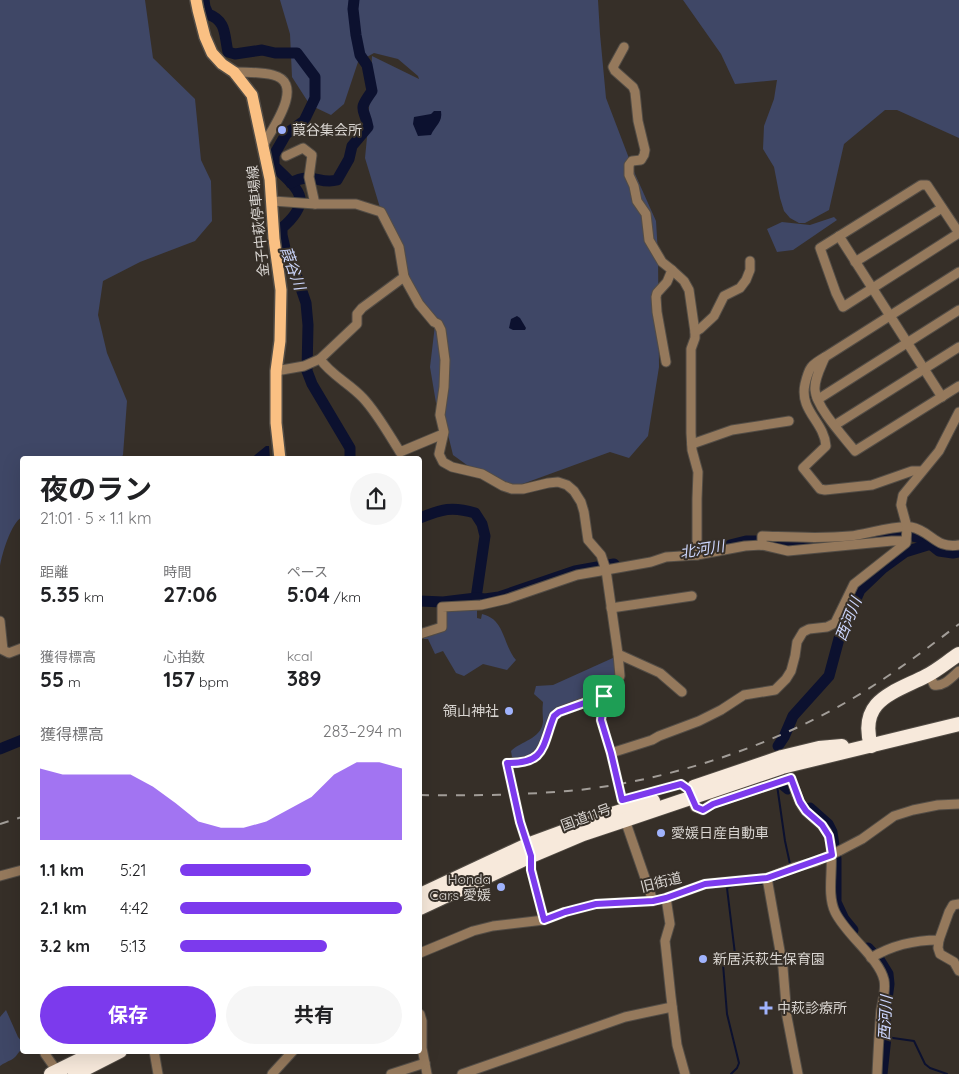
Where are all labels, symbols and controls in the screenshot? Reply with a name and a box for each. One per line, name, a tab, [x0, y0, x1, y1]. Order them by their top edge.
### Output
place label: 葭谷集会所	[292, 121, 362, 139]
marker: 葭谷集会所	[276, 124, 288, 136]
street label: 金子中萩停車場線	[243, 164, 273, 278]
water label: 葭谷川	[276, 244, 310, 294]
text: 夜のラン	[40, 471, 152, 506]
button: share	[350, 473, 402, 525]
text: 21:01 · 5 × 1.1 km	[40, 508, 152, 528]
water label: 北河川	[678, 536, 728, 562]
text: 距離	[40, 563, 68, 581]
text: 時間	[163, 563, 191, 581]
text: ペース	[287, 563, 328, 581]
text: 5.35	[40, 581, 80, 607]
text: 27:06	[163, 581, 217, 607]
text: 5:04	[287, 581, 330, 607]
text: km	[80, 588, 104, 606]
text: /km	[330, 588, 361, 606]
water label: 西河川	[831, 593, 866, 643]
text: kcal	[287, 647, 313, 665]
text: 獲得標高	[40, 648, 96, 666]
text: 心拍数	[163, 648, 205, 666]
text: 389	[287, 665, 321, 691]
text: 55	[40, 666, 64, 692]
text: 157	[163, 666, 195, 692]
text: m	[64, 673, 81, 691]
text: bpm	[195, 673, 229, 691]
pin	[583, 675, 625, 717]
icon: arrive	[590, 682, 618, 710]
place label: 領山神社	[443, 702, 499, 720]
marker: 領山神社	[503, 705, 515, 717]
text: 283–294 m	[323, 721, 402, 741]
text: 獲得標高	[40, 724, 104, 744]
street label: 国道11号	[558, 800, 614, 834]
place label: 愛媛日産自動車	[671, 824, 769, 842]
marker: 愛媛日産自動車	[655, 827, 667, 839]
text: 1.1 km	[40, 860, 84, 880]
text: 5:21	[120, 860, 147, 880]
street label: 旧街道	[638, 868, 684, 896]
place label: Honda Cars 愛媛	[430, 870, 491, 904]
marker: Honda Cars 愛媛	[495, 881, 507, 893]
text: 2.1 km	[40, 898, 87, 918]
text: 4:42	[120, 898, 149, 918]
text: 3.2 km	[40, 936, 90, 956]
text: 5:13	[120, 936, 146, 956]
place label: 新居浜萩生保育園	[713, 950, 825, 968]
marker: 新居浜萩生保育園	[697, 953, 709, 965]
button: 保存	[40, 986, 216, 1044]
button: 共有	[226, 986, 402, 1044]
water label: 西河川	[874, 993, 896, 1041]
place label: 中萩診療所	[777, 999, 847, 1017]
marker: 中萩診療所	[759, 1001, 773, 1015]

